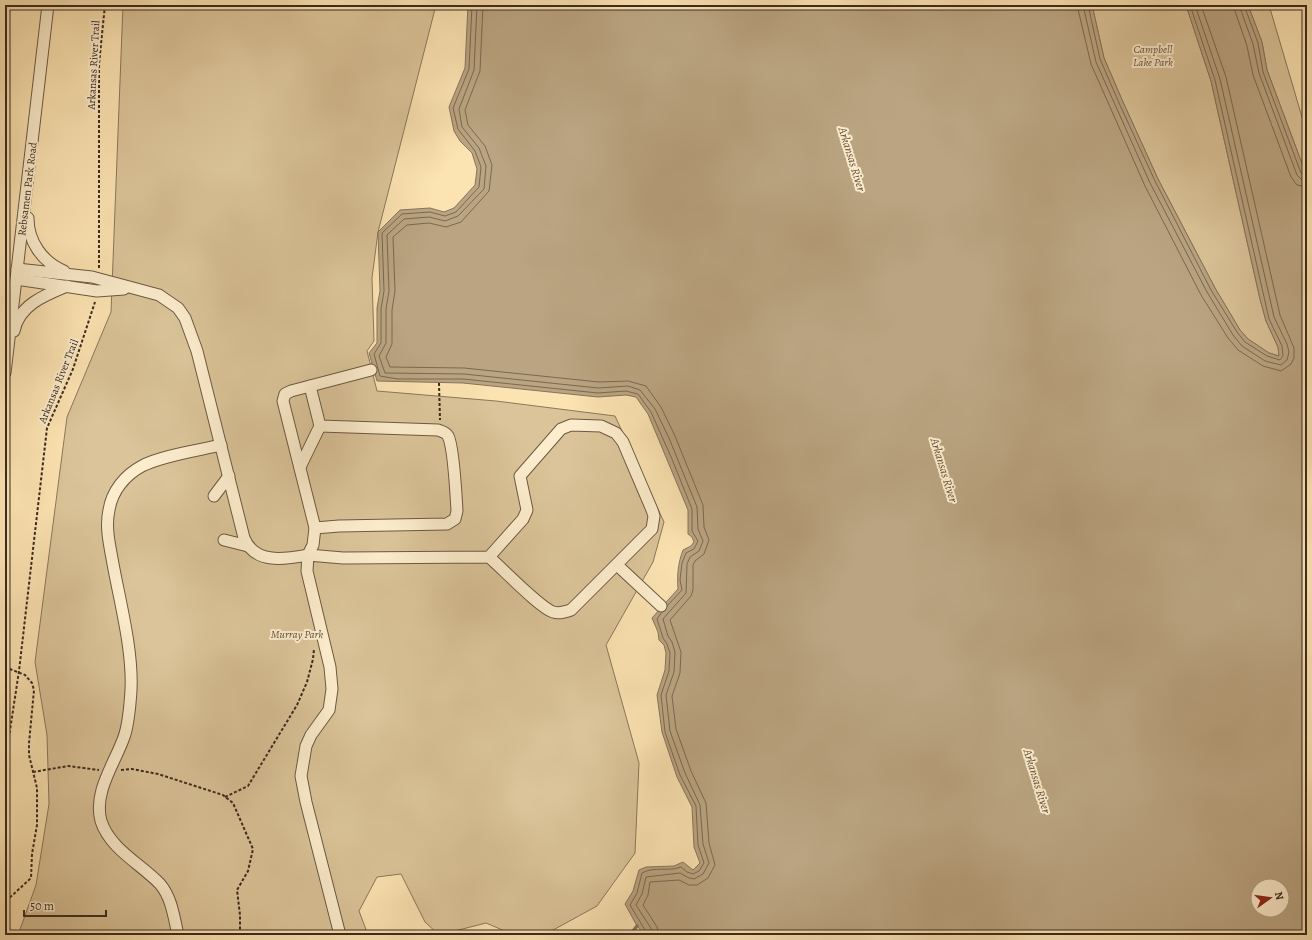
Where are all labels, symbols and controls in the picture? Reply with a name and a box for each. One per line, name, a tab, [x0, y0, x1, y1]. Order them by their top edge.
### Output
street label: Arkansas River Trail	[84, 20, 103, 111]
park label: Campbell Lake Park	[1133, 42, 1173, 70]
water label: Arkansas River	[834, 124, 870, 194]
street label: Rebsamen Park Road	[14, 141, 41, 237]
street label: Arkansas River Trail	[34, 337, 82, 426]
water label: Arkansas River	[926, 435, 962, 505]
park label: Murray Park	[271, 627, 323, 642]
water label: Arkansas River	[1019, 746, 1055, 816]
north arrow	[1250, 878, 1290, 918]
text: N	[1271, 890, 1287, 901]
scale bar	[24, 892, 106, 918]
text: 50 m	[30, 898, 54, 914]

